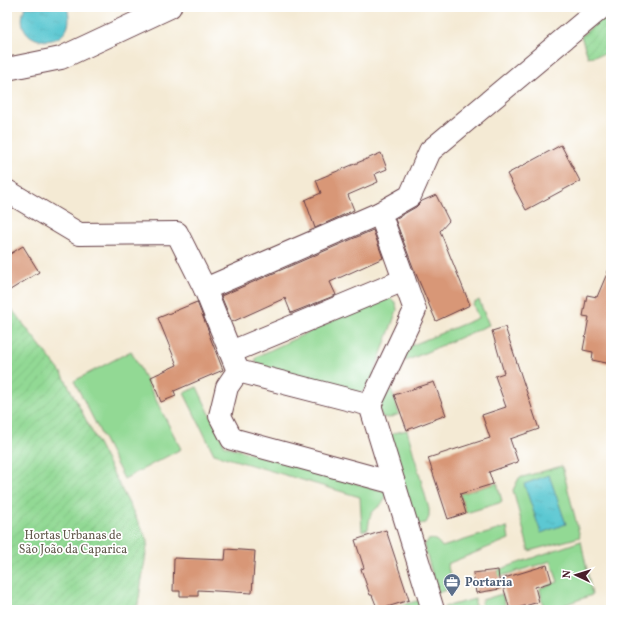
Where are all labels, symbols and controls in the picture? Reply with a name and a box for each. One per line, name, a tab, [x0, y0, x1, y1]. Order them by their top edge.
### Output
park label: Hortas Urbanas de São João da Caparica	[19, 528, 127, 558]
north arrow	[556, 555, 596, 595]
text: N	[560, 570, 575, 579]
office icon: Portaria	[442, 572, 462, 597]
place label: Portaria	[465, 575, 513, 591]

